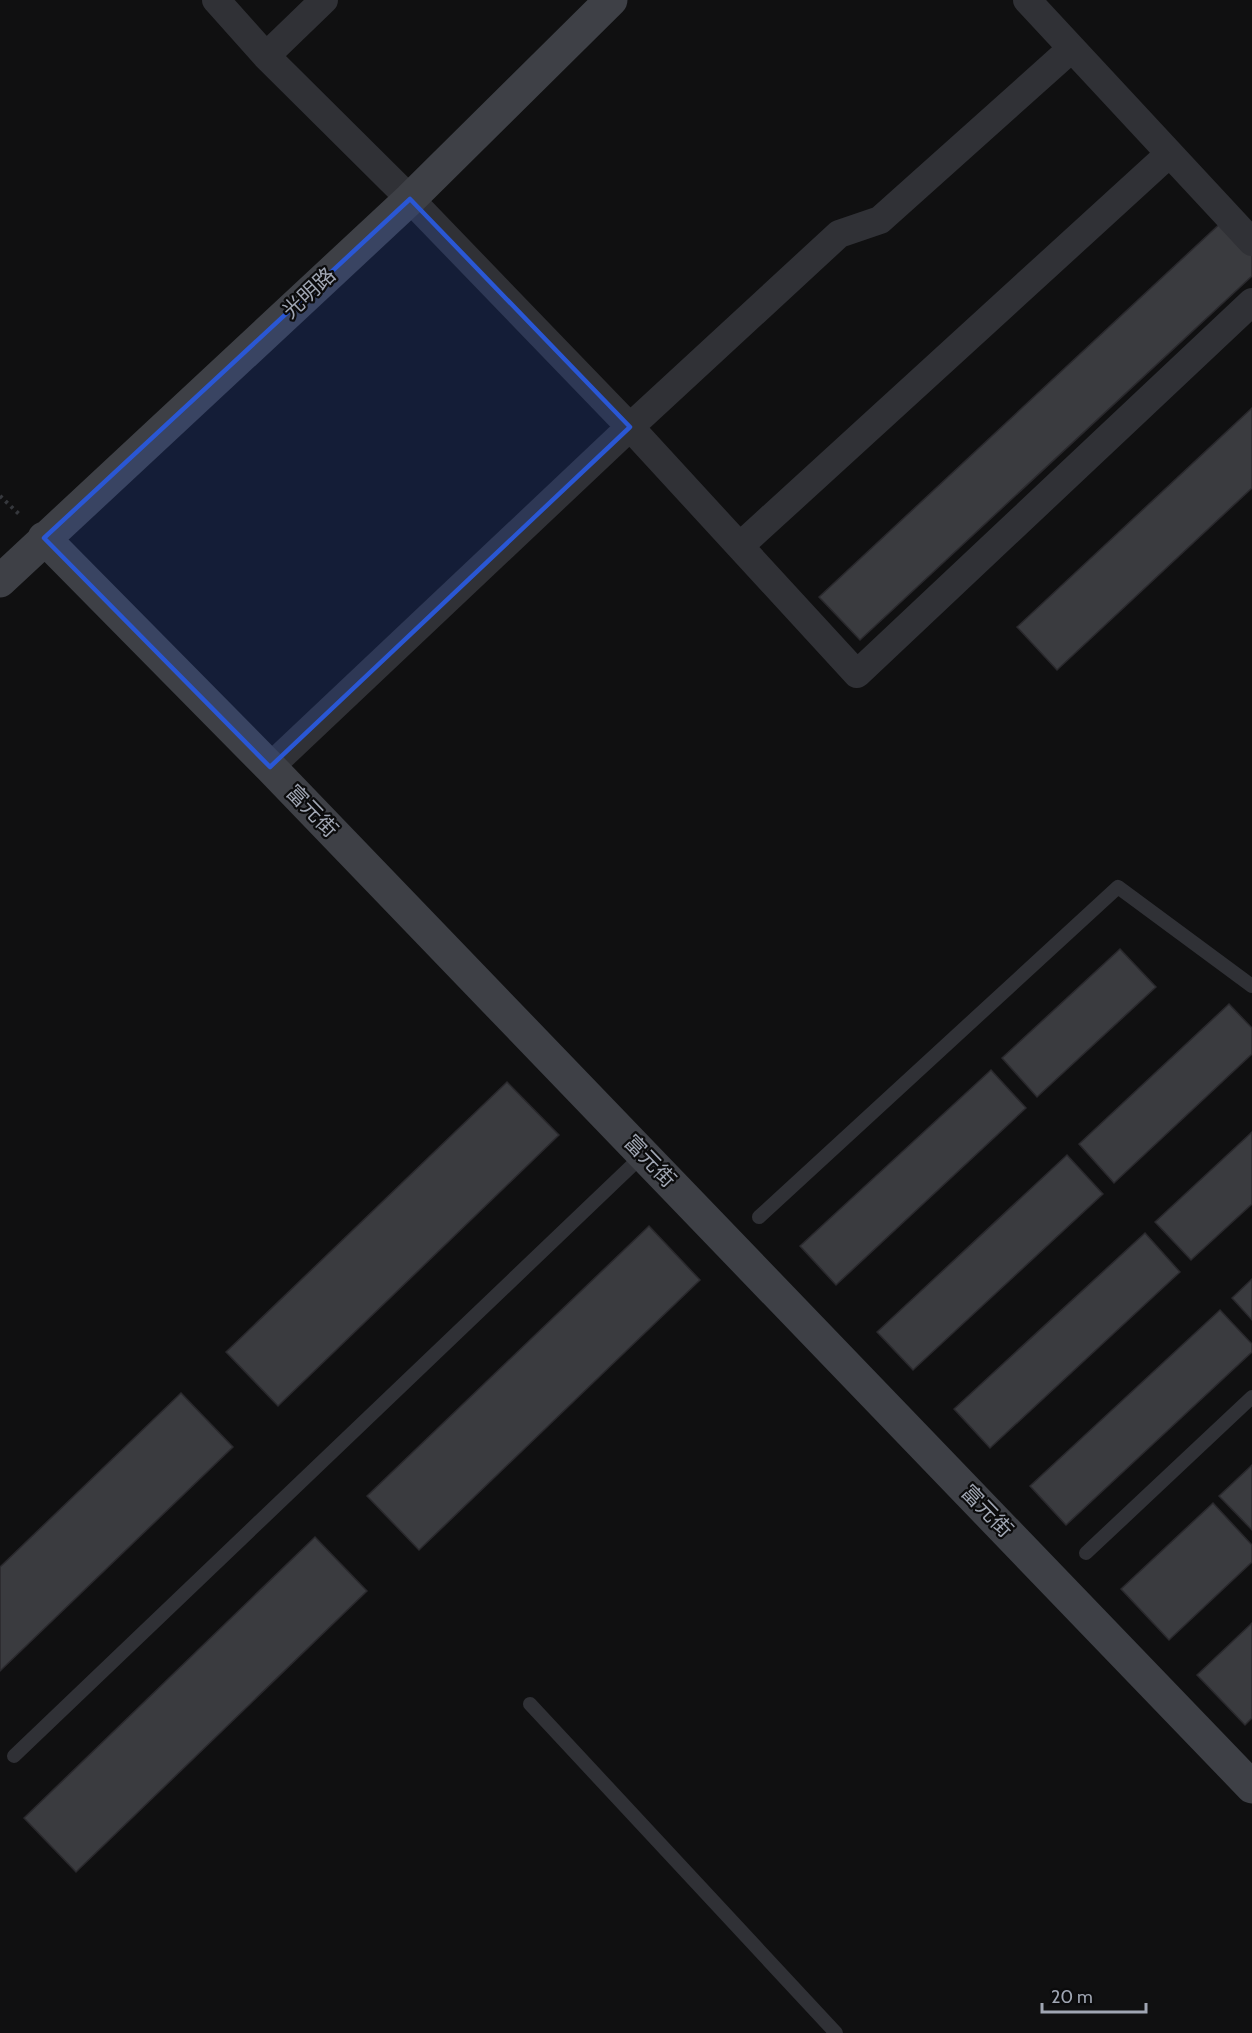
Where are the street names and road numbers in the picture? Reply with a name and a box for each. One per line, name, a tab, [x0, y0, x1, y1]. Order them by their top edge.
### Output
street label: 光明路	[277, 262, 340, 323]
street label: 富元街	[281, 779, 343, 842]
street label: 富元街	[619, 1129, 681, 1192]
street label: 富元街	[956, 1479, 1018, 1542]

